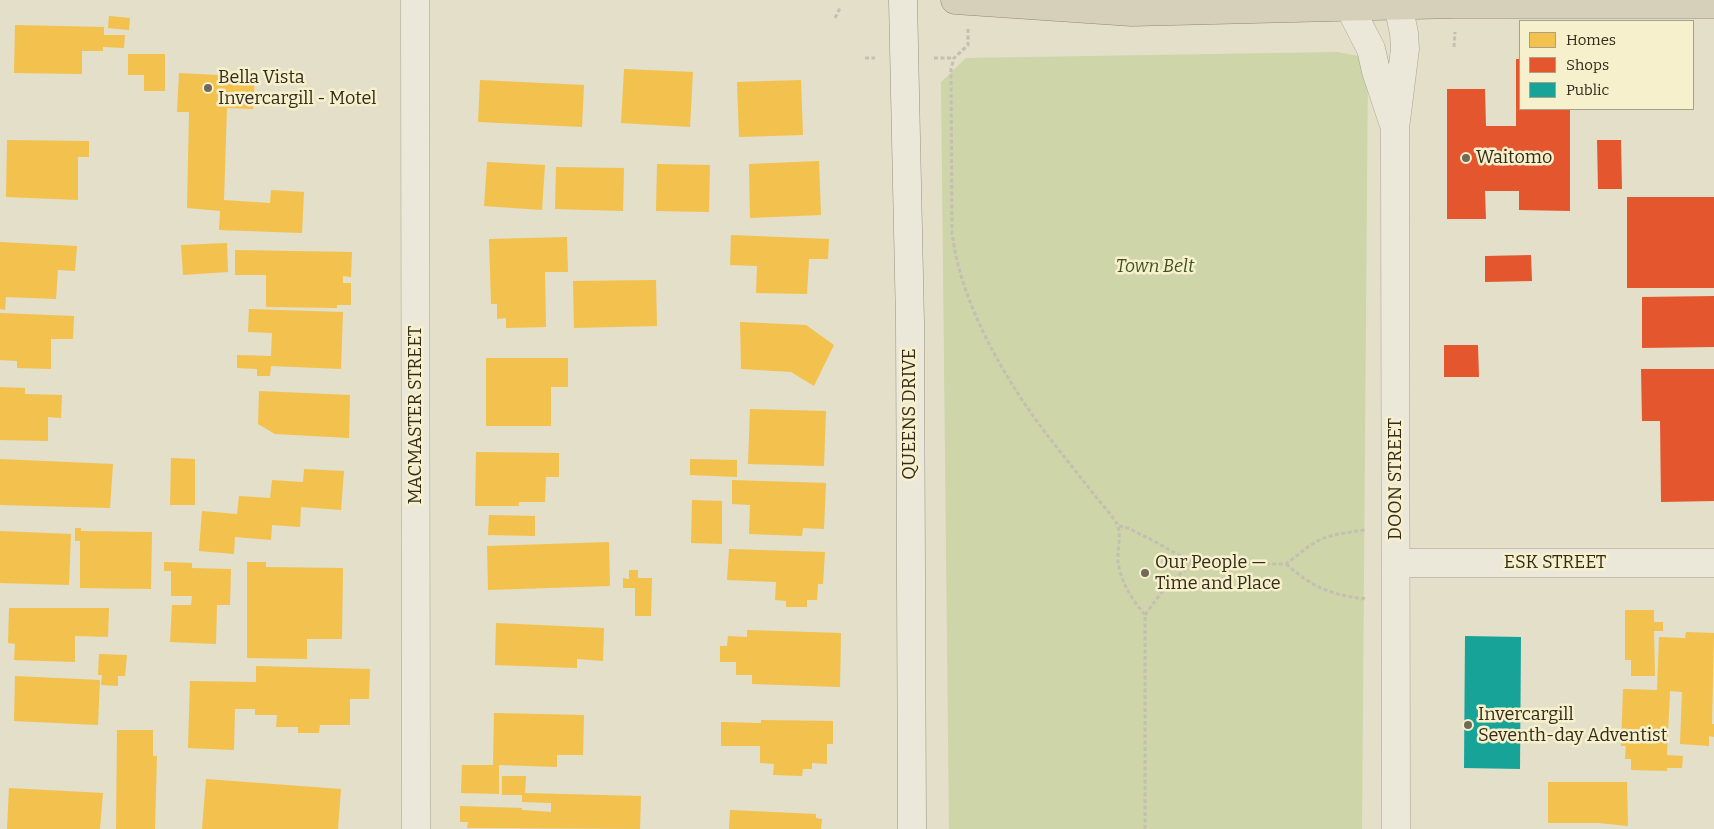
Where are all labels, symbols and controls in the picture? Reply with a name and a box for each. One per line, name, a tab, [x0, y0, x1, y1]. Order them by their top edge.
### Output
legend	[1519, 20, 1694, 110]
text: Homes	[1566, 31, 1616, 49]
text: Shops	[1566, 56, 1609, 74]
place label: Bella Vista Invercargill - Motel	[218, 67, 377, 110]
text: Public	[1566, 81, 1609, 99]
marker: Bella Vista Invercargill - Motel	[202, 82, 214, 94]
place label: Waitomo	[1476, 147, 1552, 169]
marker: Waitomo	[1460, 152, 1472, 164]
park label: Town Belt	[1116, 256, 1194, 278]
street label: MACMASTER STREET	[405, 326, 427, 504]
street label: QUEENS DRIVE	[899, 348, 921, 480]
street label: DOON STREET	[1385, 418, 1407, 540]
place label: Our People — Time and Place	[1155, 552, 1281, 594]
street label: ESK STREET	[1504, 552, 1606, 574]
marker: Our People — Time and Place	[1139, 567, 1151, 579]
place label: Invercargill Seventh-day Adventist	[1478, 704, 1667, 746]
marker: Invercargill Seventh-day Adventist	[1462, 719, 1474, 731]

